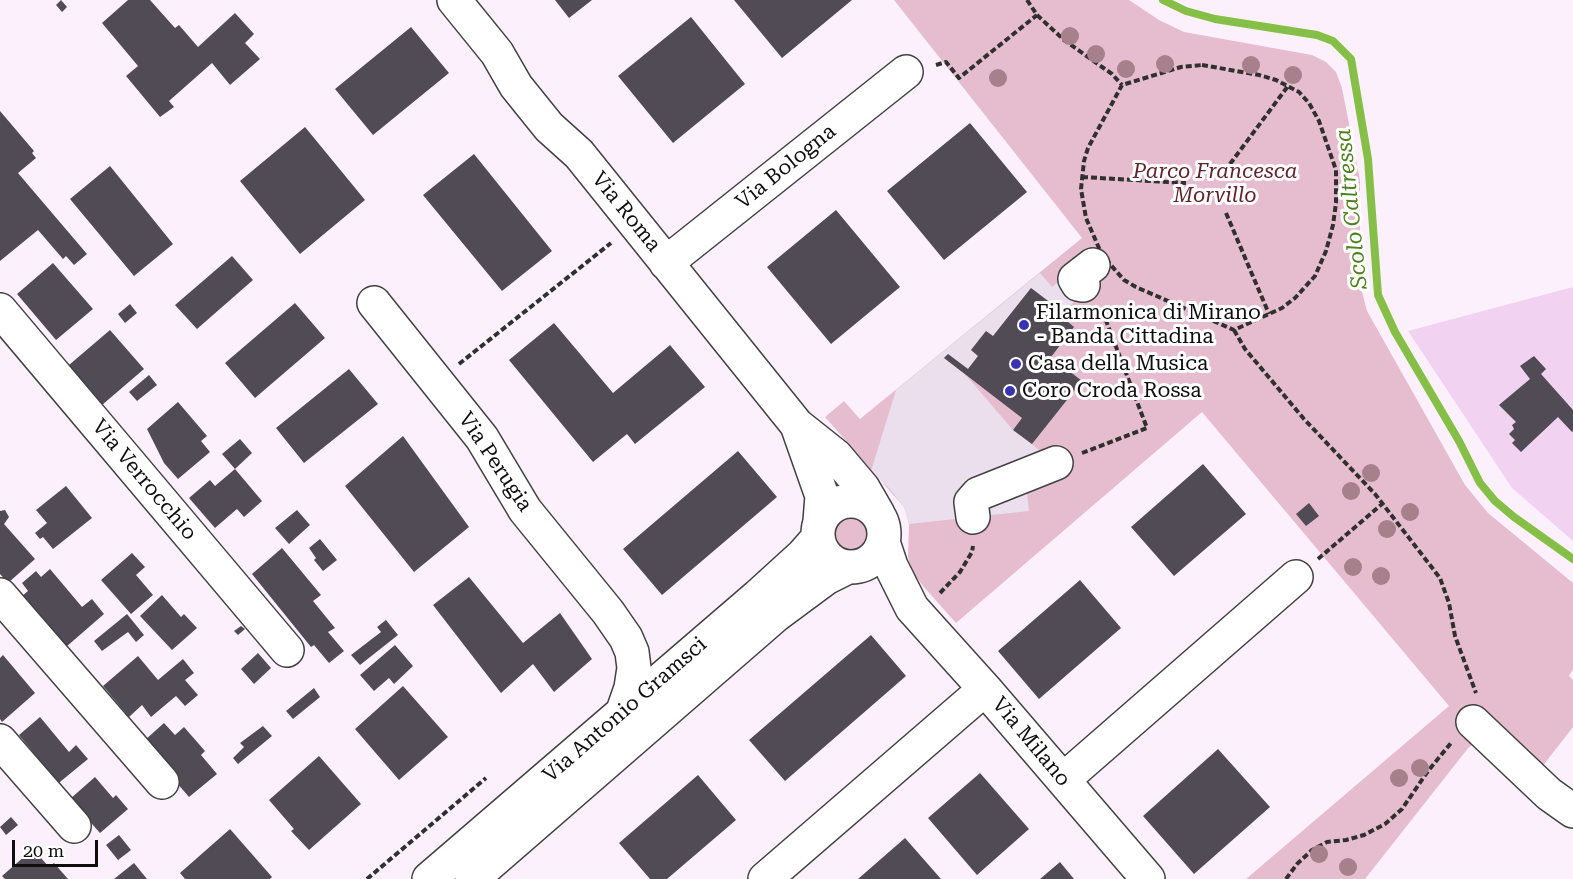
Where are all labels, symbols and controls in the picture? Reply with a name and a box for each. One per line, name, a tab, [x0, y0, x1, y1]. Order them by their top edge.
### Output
street label: Via Bologna	[731, 119, 841, 215]
water label: Scolo Caltressa	[1330, 128, 1374, 290]
park label: Parco Francesca Morvillo	[1133, 159, 1297, 209]
street label: Via Roma	[586, 167, 666, 257]
place label: Filarmonica di Mirano - Banda Cittadina	[1036, 300, 1261, 350]
marker: Filarmonica di Mirano - Banda Cittadina	[1017, 318, 1031, 332]
place label: Casa della Musica	[1028, 351, 1208, 377]
marker: Casa della Musica	[1009, 357, 1023, 371]
place label: Coro Croda Rossa	[1022, 378, 1202, 404]
marker: Coro Croda Rossa	[1003, 384, 1017, 398]
street label: Via Perugia	[453, 408, 537, 516]
street label: Via Verrocchio	[86, 415, 202, 545]
street label: Via Antonio Gramsci	[538, 632, 712, 788]
street label: Via Milano	[986, 692, 1076, 792]
scale bar	[15, 828, 100, 866]
text: 20 m	[23, 840, 64, 861]

